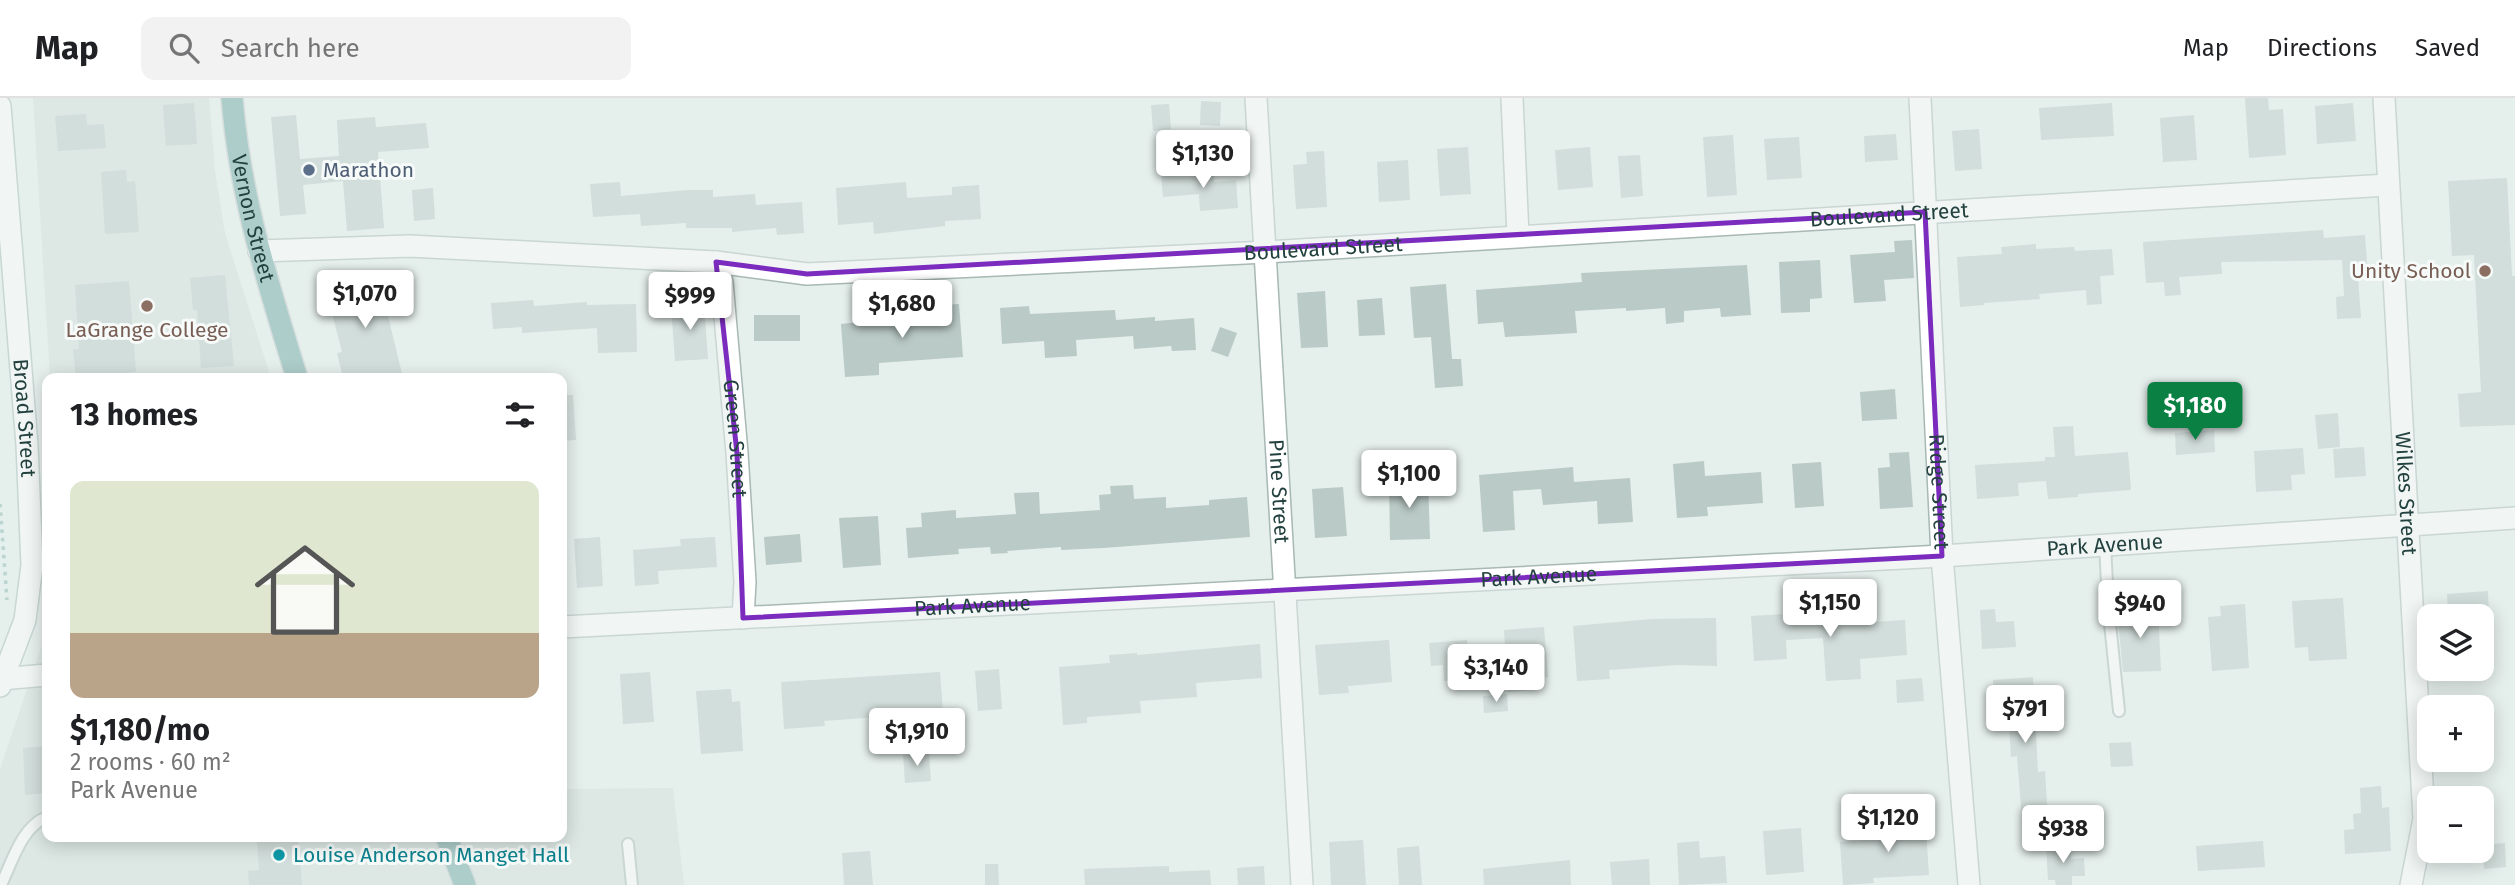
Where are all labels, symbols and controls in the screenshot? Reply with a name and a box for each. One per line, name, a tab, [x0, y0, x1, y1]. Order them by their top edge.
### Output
search box	[141, 17, 631, 80]
text: Map	[35, 28, 99, 68]
icon: search	[165, 29, 203, 67]
text: Search here	[221, 33, 360, 64]
text: Map	[2183, 34, 2229, 62]
text: Directions	[2267, 34, 2377, 62]
text: Saved	[2415, 34, 2480, 62]
pin: $1,130	[1146, 130, 1260, 190]
text: $1,130	[1172, 139, 1234, 167]
street label: Vernon Street	[226, 152, 280, 285]
place label: Marathon	[323, 157, 414, 183]
marker: Marathon	[301, 162, 317, 178]
street label: Boulevard Street	[1809, 197, 1970, 233]
street label: Boulevard Street	[1243, 231, 1404, 266]
place label: Unity School	[2351, 258, 2471, 284]
marker: Unity School	[2477, 263, 2493, 279]
pin: $1,070	[308, 271, 422, 330]
pin: $999	[649, 272, 731, 332]
text: $1,070	[333, 279, 397, 307]
pin: $1,680	[845, 280, 959, 340]
text: $999	[665, 281, 715, 309]
text: $1,680	[868, 289, 936, 317]
marker: LaGrange College	[139, 298, 155, 314]
place label: LaGrange College	[66, 317, 228, 343]
street label: Broad Street	[7, 358, 41, 478]
street label: Green Street	[718, 378, 753, 499]
pin: $1,180	[2138, 382, 2252, 442]
text: $1,180	[2163, 391, 2227, 419]
icon: filters	[501, 396, 539, 434]
text: 13 homes	[70, 397, 198, 433]
street label: Wilkes Street	[2390, 431, 2422, 556]
street label: Ridge Street	[1923, 433, 1955, 550]
street label: Pine Street	[1263, 438, 1295, 545]
pin: $1,100	[1352, 450, 1466, 510]
text: $1,100	[1377, 459, 1441, 487]
icon: home	[242, 527, 368, 653]
street label: Park Avenue	[2046, 528, 2164, 562]
street label: Park Avenue	[1480, 561, 1598, 593]
pin: $1,150	[1773, 580, 1887, 639]
pin: $940	[2099, 580, 2181, 640]
text: $1,150	[1799, 588, 1861, 616]
text: $940	[2114, 589, 2166, 617]
street label: Park Avenue	[914, 590, 1031, 622]
map controls	[2417, 604, 2494, 863]
button: layers	[2417, 604, 2494, 681]
pin: $3,140	[1439, 644, 1553, 704]
text: $3,140	[1464, 653, 1528, 681]
pin: $791	[1984, 686, 2066, 745]
text: $791	[2002, 694, 2048, 722]
button: +	[2417, 695, 2494, 772]
pin: $1,910	[860, 708, 974, 768]
text: $1,180/mo	[70, 712, 210, 748]
text: $1,910	[885, 717, 949, 745]
text: 2 rooms · 60 m²	[70, 748, 231, 776]
text: Park Avenue	[70, 776, 198, 804]
button: −	[2417, 786, 2494, 863]
pin: $1,120	[1831, 794, 1945, 854]
text: $1,120	[1857, 803, 1919, 831]
pin: $938	[2022, 806, 2104, 865]
text: $938	[2038, 814, 2088, 842]
place label: Louise Anderson Manget Hall	[293, 842, 569, 868]
marker: Louise Anderson Manget Hall	[271, 847, 287, 863]

